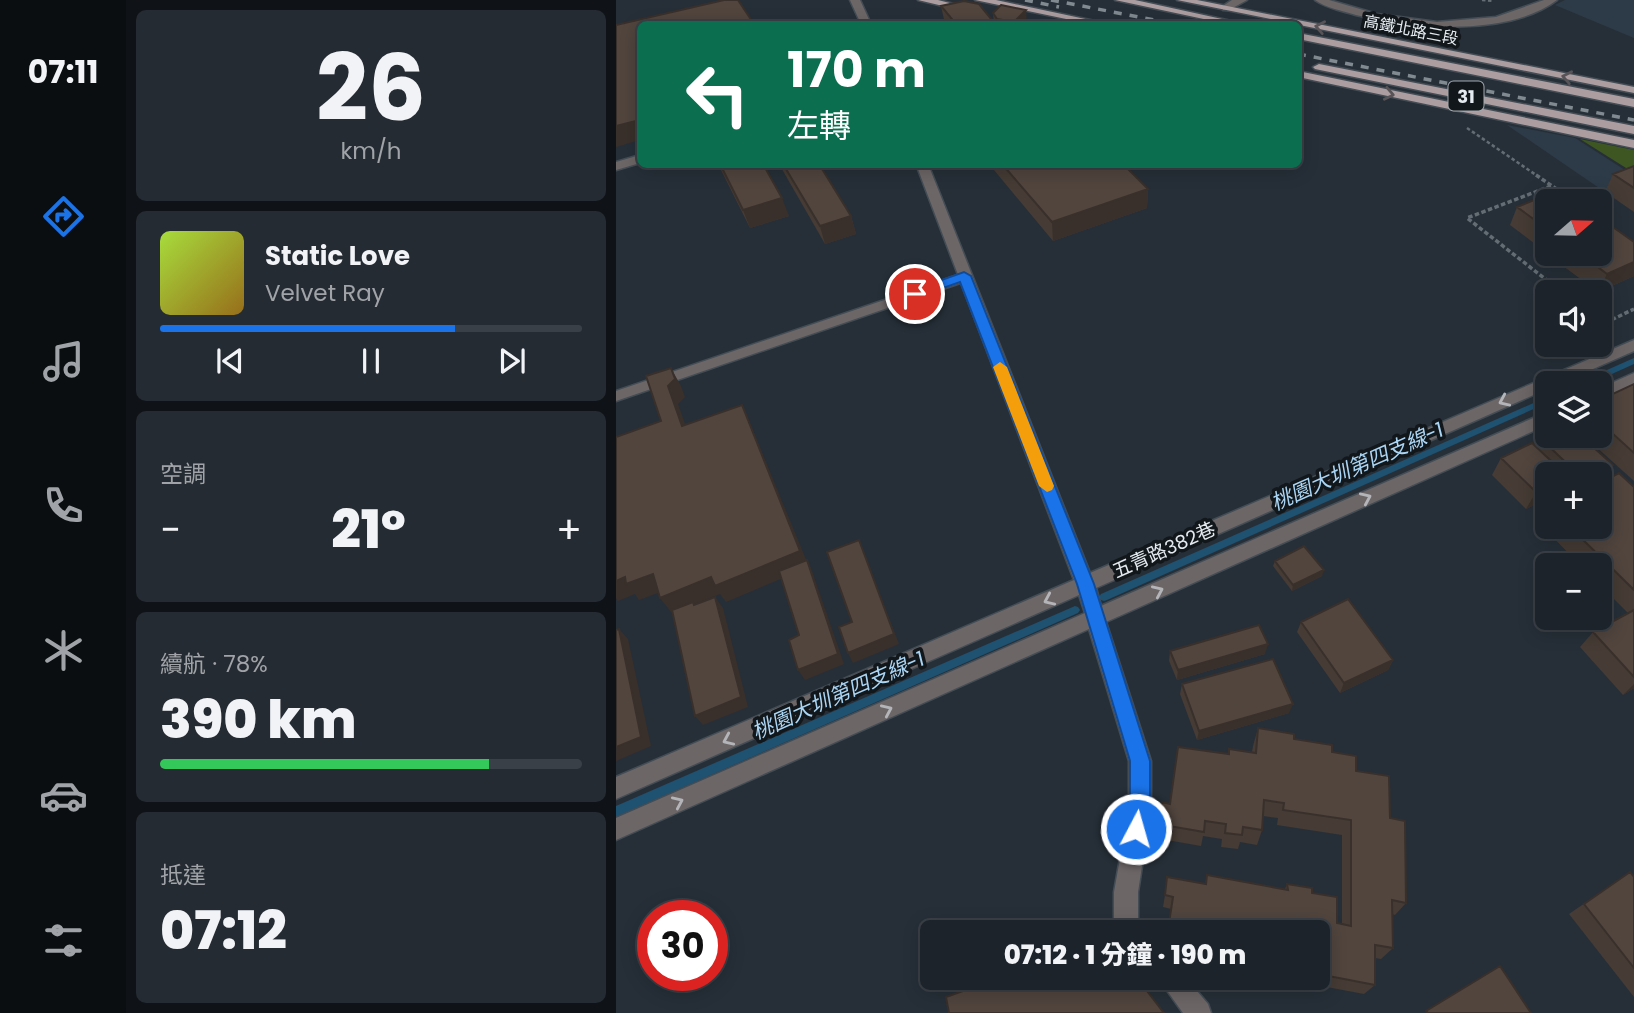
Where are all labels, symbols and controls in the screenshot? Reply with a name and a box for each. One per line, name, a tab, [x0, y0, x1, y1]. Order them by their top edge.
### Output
street label: 高鐵北路三段	[1362, 10, 1460, 50]
one-way arrow	[1314, 21, 1326, 36]
text: 26	[316, 24, 426, 152]
text: 170 m	[787, 36, 926, 104]
text: 07:11	[27, 49, 99, 94]
icon: left	[672, 49, 763, 140]
one-way arrow	[1561, 70, 1573, 85]
road number: 31	[1448, 82, 1484, 110]
one-way arrow	[1383, 86, 1395, 101]
text: 左轉	[787, 103, 851, 148]
text: km/h	[340, 135, 402, 167]
north arrow	[1535, 189, 1612, 266]
map controls	[1535, 189, 1612, 630]
icon: directions	[39, 192, 88, 241]
text: Static Love	[265, 238, 410, 274]
pin	[885, 264, 945, 324]
icon: arrive	[896, 275, 934, 313]
text: Velvet Ray	[265, 277, 385, 309]
button: sound	[1535, 280, 1612, 357]
icon: music	[39, 337, 88, 386]
icon: previous	[211, 342, 249, 380]
icon: pause	[352, 342, 390, 380]
icon: next	[493, 342, 531, 380]
button: layers	[1535, 371, 1612, 448]
one-way arrow	[1499, 393, 1511, 407]
water label: 桃園大圳第四支線-1	[1266, 415, 1448, 517]
text: 空調	[160, 458, 206, 490]
button: +	[1535, 462, 1612, 539]
icon: phone	[39, 481, 88, 530]
one-way arrow	[1359, 492, 1371, 506]
text: 21°	[331, 493, 406, 566]
text: −	[160, 503, 181, 556]
text: +	[556, 503, 582, 556]
street label: 五青路382巷	[1108, 515, 1220, 585]
button: −	[1535, 553, 1612, 630]
one-way arrow	[1151, 585, 1163, 599]
one-way arrow	[1043, 592, 1056, 606]
icon: climate	[39, 626, 88, 675]
water label: 桃園大圳第四支線-1	[747, 644, 929, 746]
text: 續航 · 78%	[160, 648, 268, 680]
text: 390 km	[160, 683, 356, 756]
one-way arrow	[879, 704, 892, 718]
one-way arrow	[722, 732, 735, 746]
icon: car	[39, 771, 88, 820]
position arrow	[1099, 792, 1173, 866]
one-way arrow	[671, 796, 684, 810]
text: 抵達	[160, 859, 206, 891]
text: 07:12	[160, 894, 287, 967]
speed limit sign: 30	[637, 900, 728, 991]
icon: filters	[39, 916, 88, 965]
text: 07:12 · 1 分鐘 · 190 m	[1004, 937, 1246, 973]

